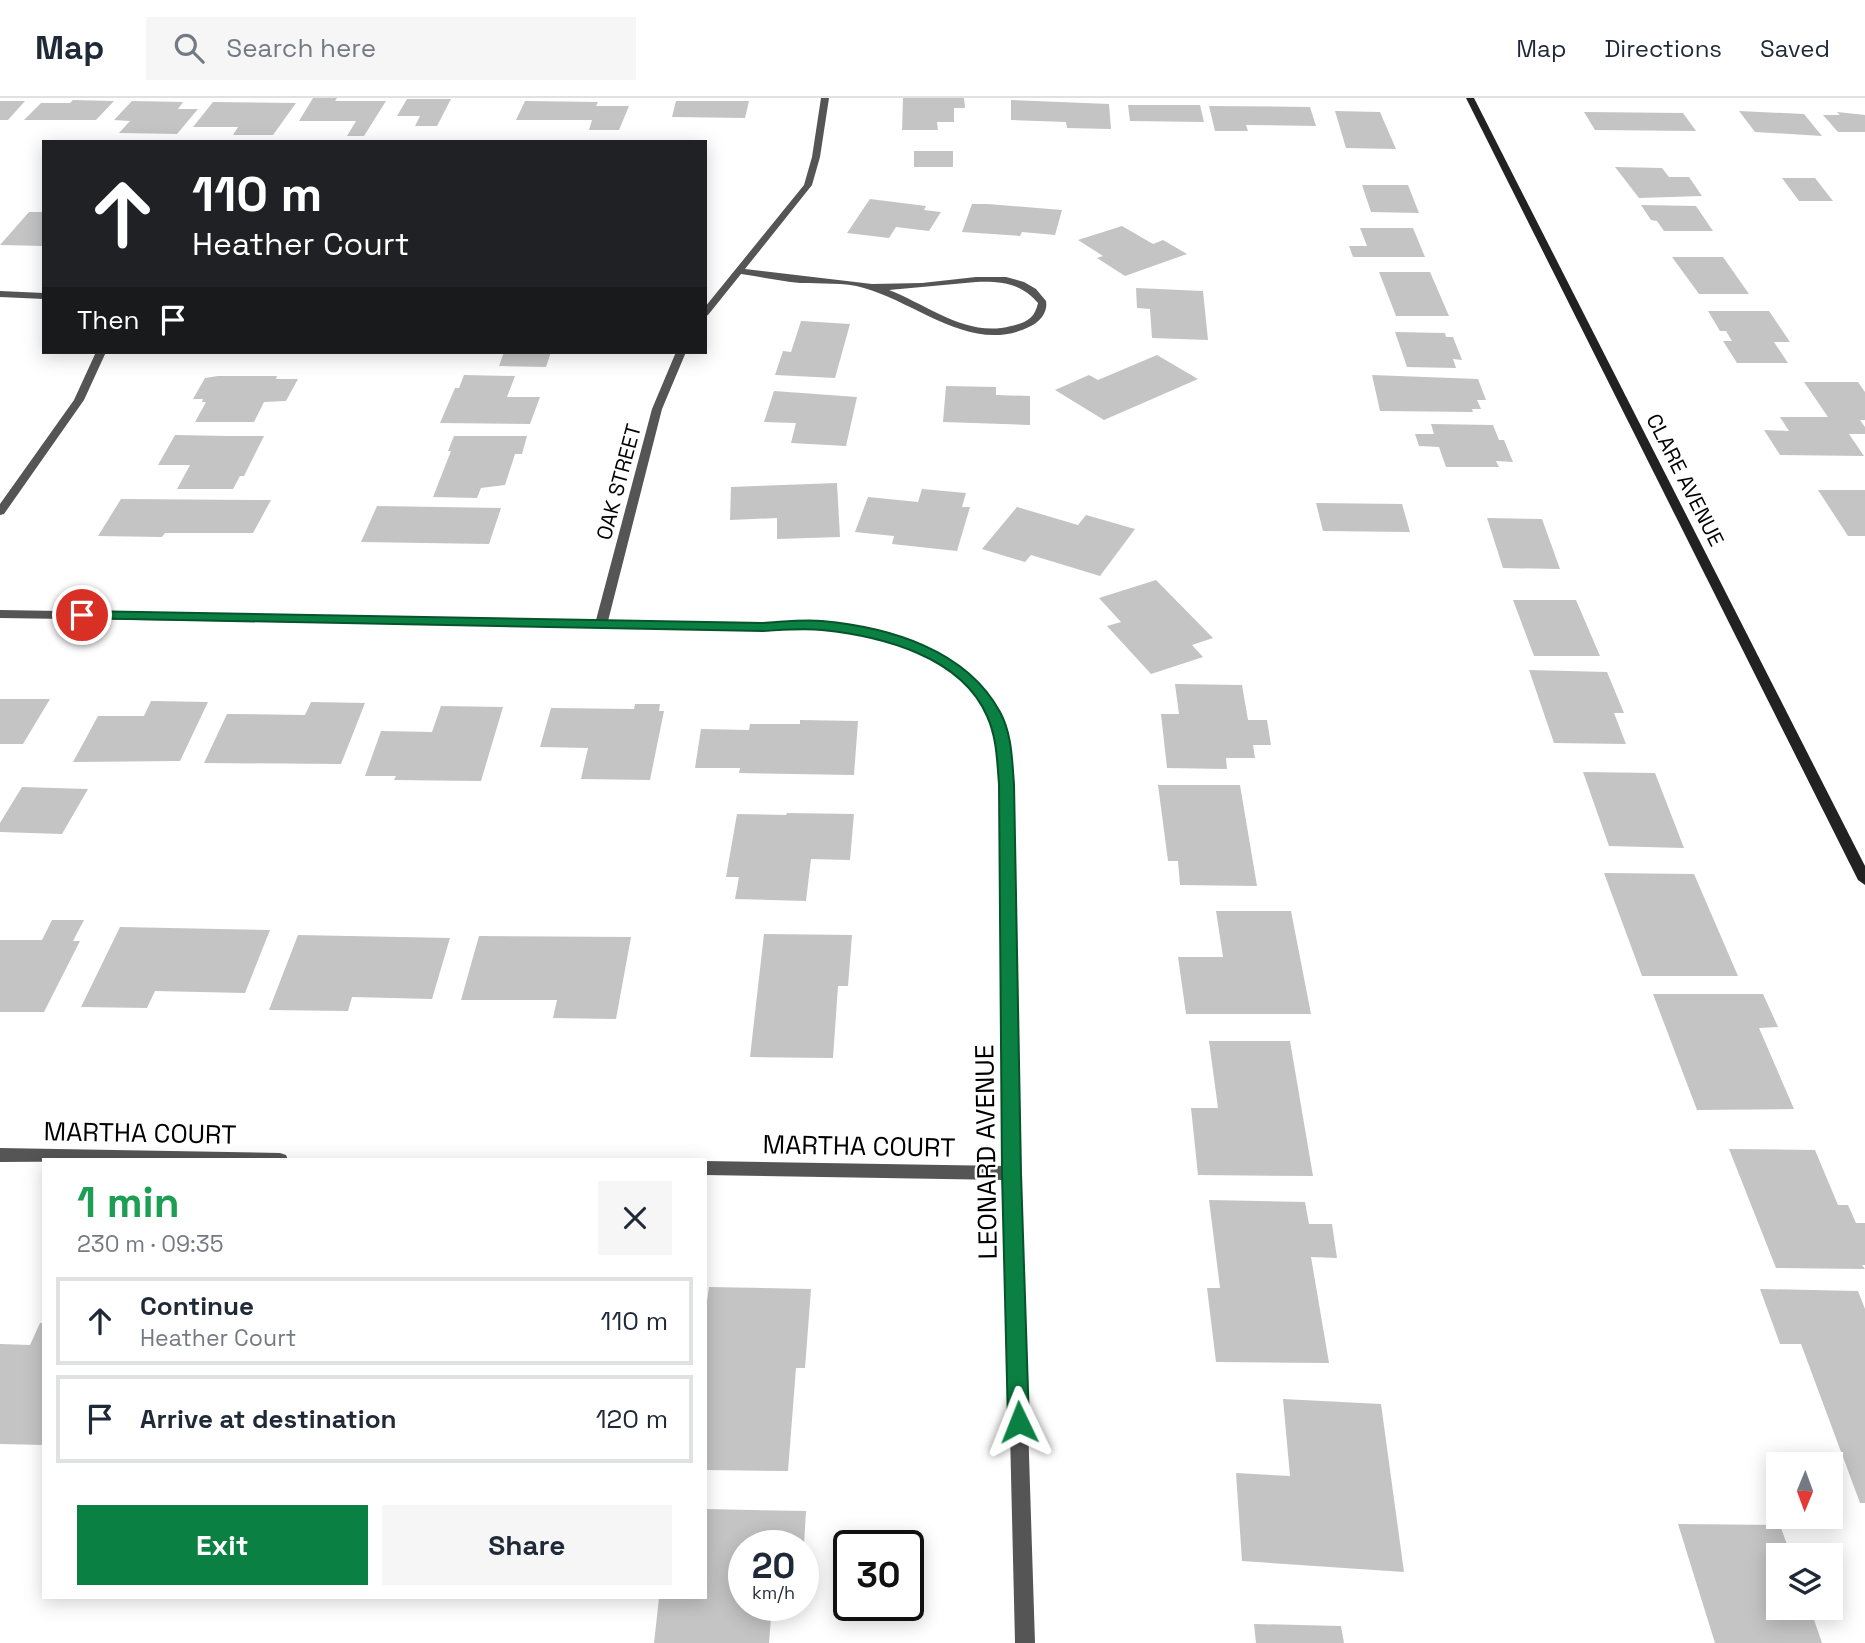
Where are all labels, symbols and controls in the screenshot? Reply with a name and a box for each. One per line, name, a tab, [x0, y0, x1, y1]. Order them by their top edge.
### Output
search box	[146, 17, 636, 80]
text: Map	[35, 27, 104, 69]
icon: search	[170, 29, 208, 67]
text: Search here	[226, 31, 376, 65]
text: Map	[1516, 33, 1566, 64]
text: Directions	[1604, 33, 1722, 64]
text: Saved	[1760, 33, 1830, 64]
text: 110 m	[192, 163, 322, 225]
icon: ahead	[77, 168, 168, 259]
text: Heather Court	[192, 224, 410, 264]
icon: arrive	[154, 301, 192, 339]
text: Then	[77, 303, 140, 337]
street label: CLARE AVENUE	[1640, 409, 1730, 551]
street label: OAK STREET	[590, 421, 647, 543]
pin	[52, 585, 112, 645]
icon: arrive	[63, 596, 101, 634]
street label: LEONARD AVENUE	[967, 1044, 1005, 1260]
street label: MARTHA COURT	[43, 1114, 237, 1152]
street label: MARTHA COURT	[762, 1127, 956, 1165]
text: 1 min	[77, 1176, 180, 1229]
button: close	[598, 1181, 672, 1255]
text: 230 m · 09:35	[77, 1229, 224, 1259]
text: Continue	[140, 1289, 254, 1323]
icon: ahead	[81, 1302, 119, 1340]
text: 110 m	[601, 1304, 668, 1338]
text: Heather Court	[140, 1323, 296, 1353]
position arrow	[982, 1385, 1056, 1459]
icon: arrive	[81, 1400, 119, 1438]
text: Arrive at destination	[140, 1402, 397, 1436]
text: 120 m	[596, 1402, 668, 1436]
north arrow	[1766, 1452, 1843, 1530]
map controls	[1766, 1452, 1843, 1620]
button: Exit	[77, 1505, 368, 1585]
button: Share	[382, 1505, 672, 1585]
speed limit sign: 30	[833, 1530, 924, 1621]
button: layers	[1766, 1543, 1843, 1620]
text: 20	[752, 1544, 795, 1588]
text: km/h	[752, 1581, 795, 1604]

